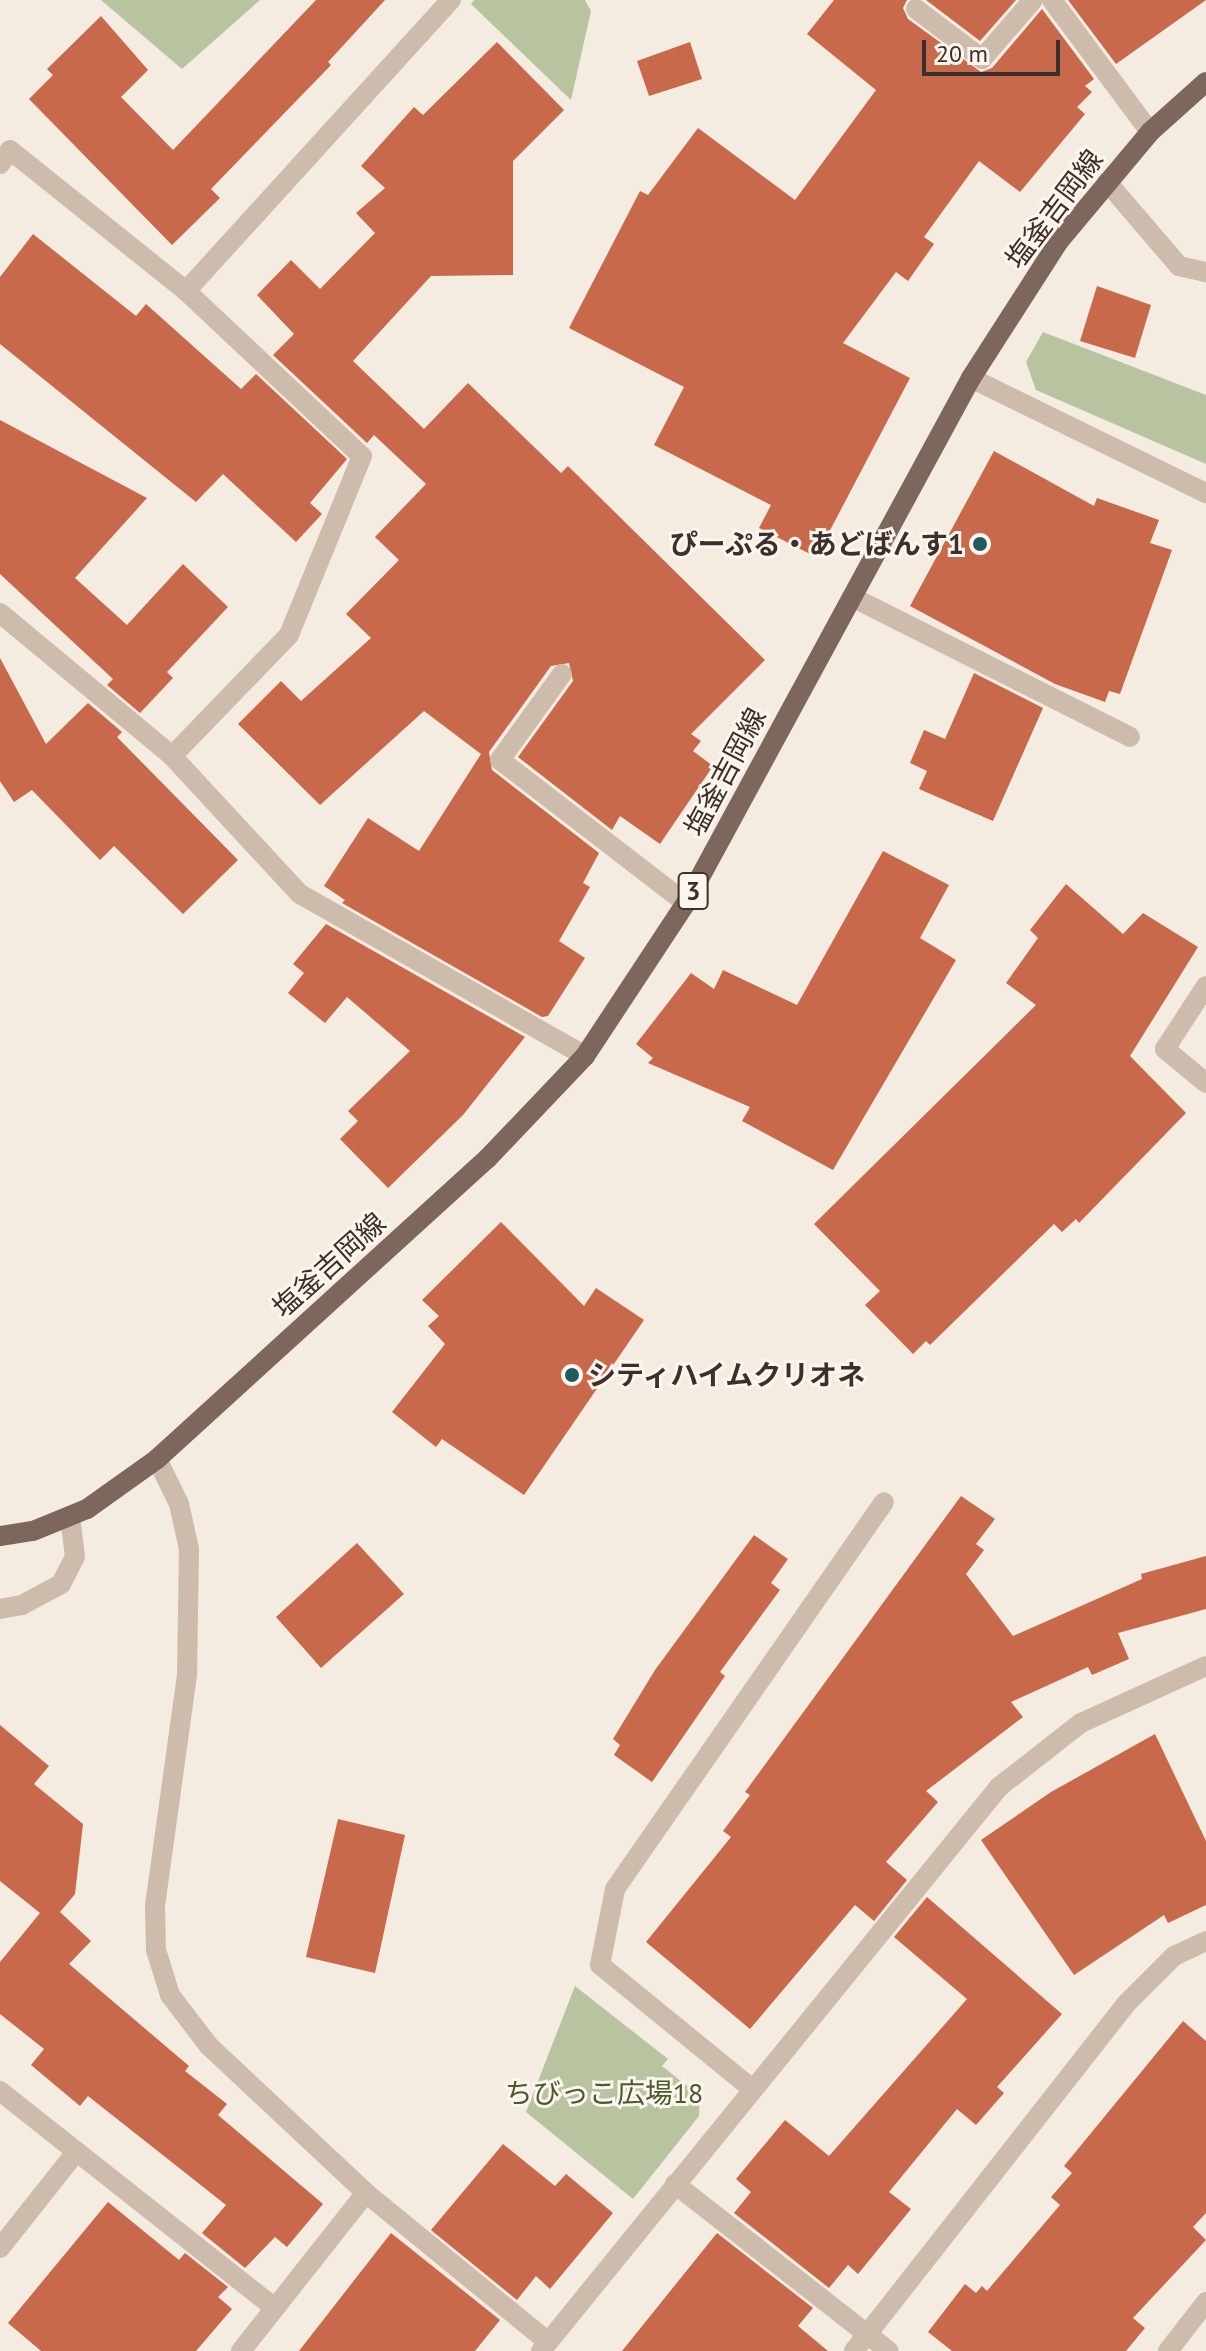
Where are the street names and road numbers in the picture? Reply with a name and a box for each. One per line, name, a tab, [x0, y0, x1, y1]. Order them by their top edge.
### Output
street label: 塩釜吉岡線	[998, 143, 1110, 275]
street label: 塩釜吉岡線	[677, 702, 773, 842]
road number: 3	[677, 869, 709, 913]
street label: 塩釜吉岡線	[266, 1206, 392, 1324]

